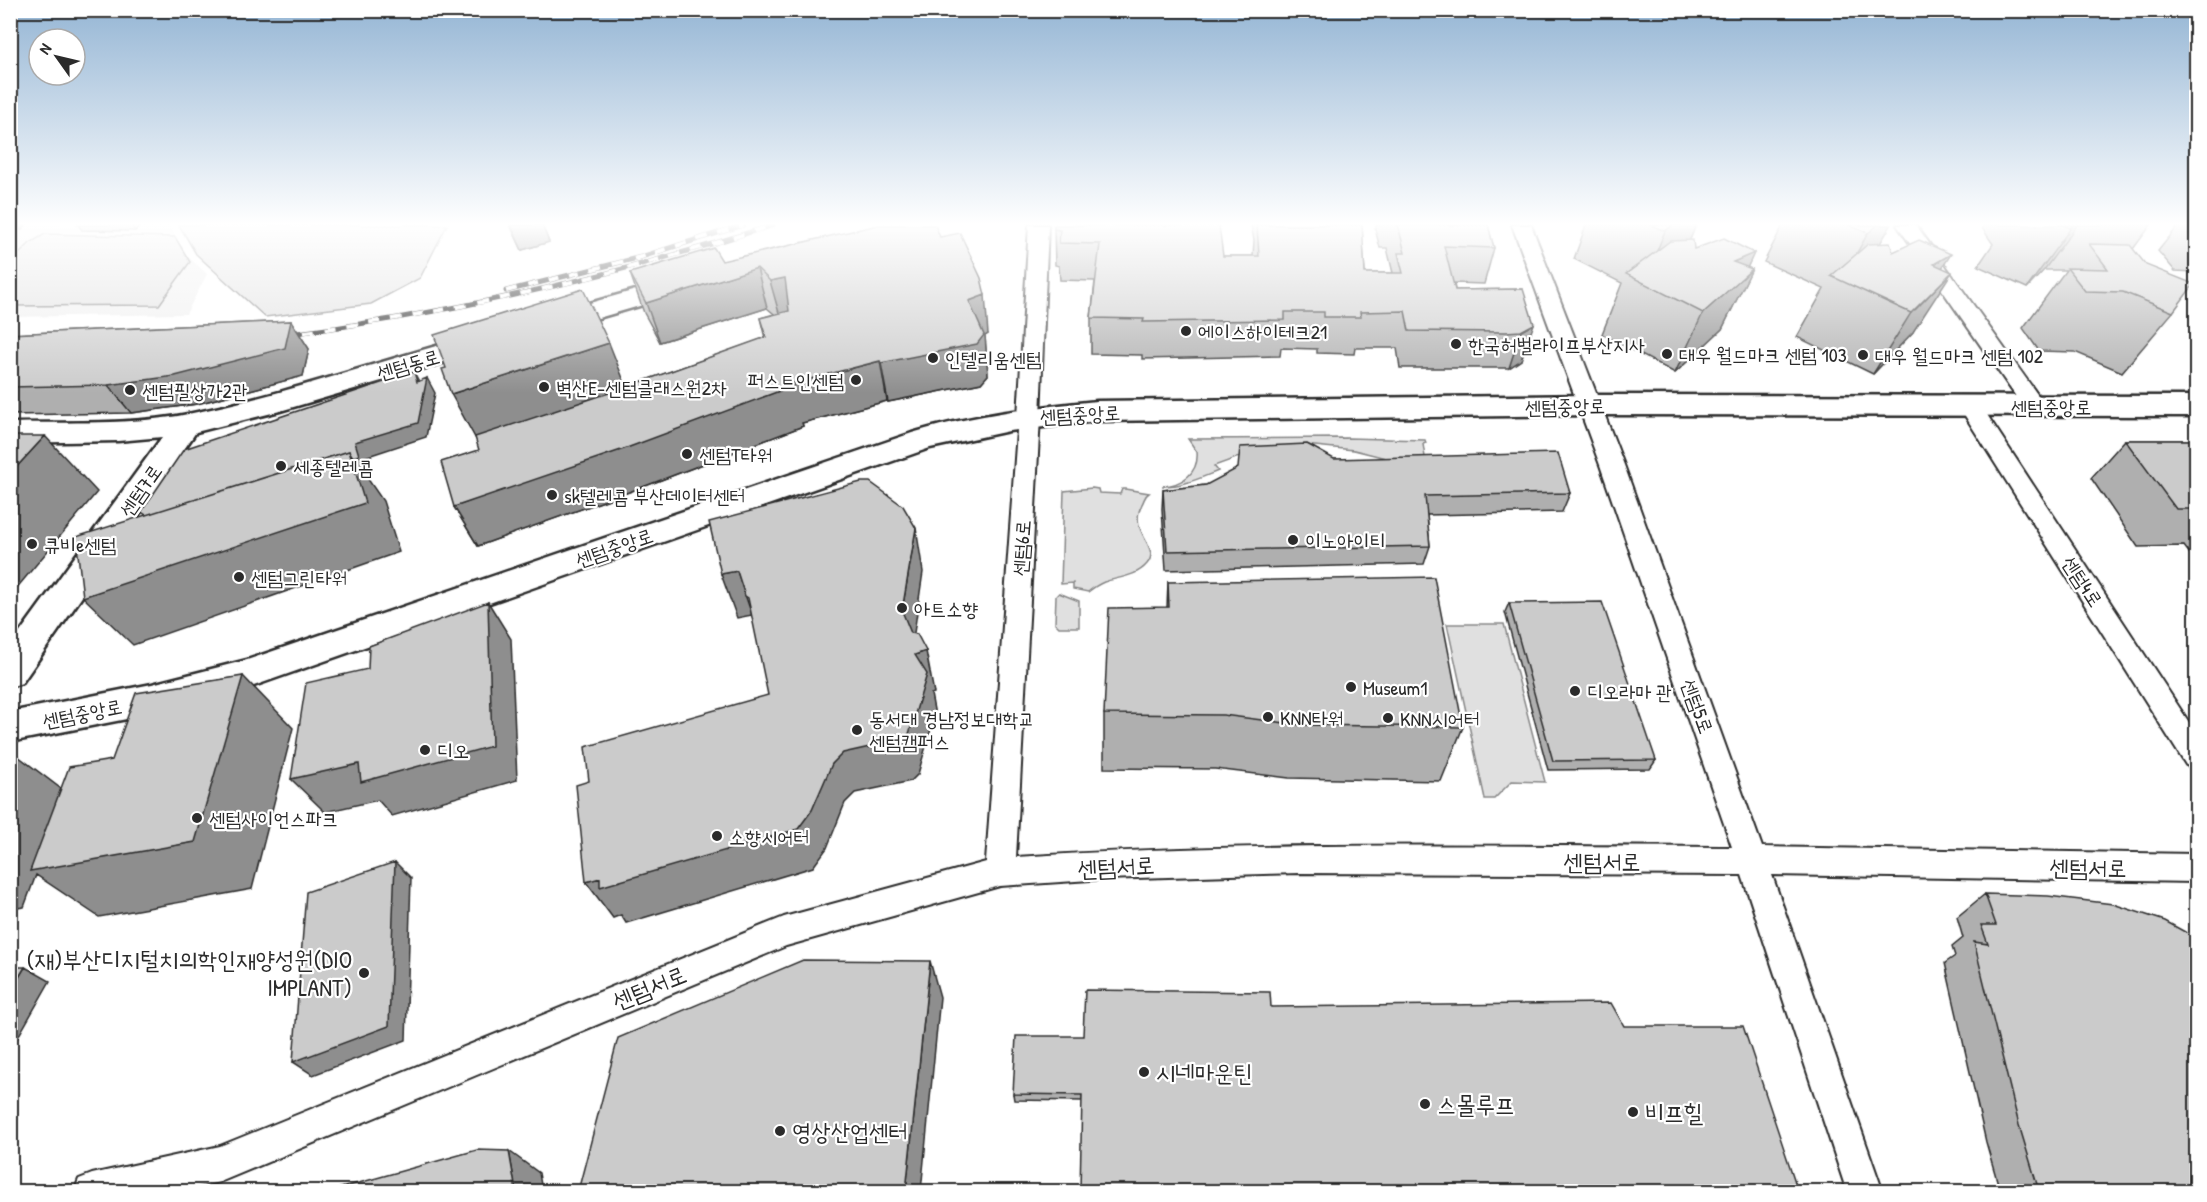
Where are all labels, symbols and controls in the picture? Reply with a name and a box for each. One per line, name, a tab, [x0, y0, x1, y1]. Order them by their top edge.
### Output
north arrow	[27, 27, 87, 87]
text: N	[33, 39, 56, 58]
place label: 에이스하이테크21	[1198, 318, 1327, 345]
marker: 에이스하이테크21	[1179, 324, 1193, 338]
place label: 한국허벌라이프부산지사	[1468, 331, 1645, 358]
marker: 한국허벌라이프부산지사	[1449, 337, 1463, 351]
place label: 대우 월드마크 센텀 103	[1679, 341, 1847, 368]
street label: 센텀동로	[373, 342, 443, 386]
place label: 대우 월드마크 센텀 102	[1875, 342, 2044, 369]
place label: 인텔리움센텀	[945, 345, 1042, 372]
marker: 대우 월드마크 센텀 103	[1660, 347, 1674, 361]
marker: 대우 월드마크 센텀 102	[1856, 348, 1870, 362]
marker: 인텔리움센텀	[926, 351, 940, 365]
place label: 퍼스트인센텀	[747, 367, 844, 394]
marker: 퍼스트인센텀	[849, 373, 863, 387]
place label: 벽산E-센텀클래스원2차	[556, 374, 727, 401]
place label: 센텀필상가2관	[142, 377, 248, 404]
marker: 벽산E-센텀클래스원2차	[537, 380, 551, 394]
marker: 센텀필상가2관	[123, 383, 137, 397]
street label: 센텀중앙로	[1525, 392, 1605, 420]
street label: 센텀중앙로	[2011, 393, 2091, 420]
street label: 센텀중앙로	[1039, 398, 1121, 430]
place label: 센텀T타워	[699, 441, 773, 468]
marker: 센텀T타워	[680, 447, 694, 461]
place label: 세종텔레콤	[293, 453, 373, 480]
street label: 센텀7로	[112, 458, 168, 522]
marker: 세종텔레콤	[274, 459, 288, 473]
place label: sk텔레콤 부산데이터센터	[564, 482, 746, 509]
marker: sk텔레콤 부산데이터센터	[545, 488, 559, 502]
street label: 센텀6로	[1006, 519, 1036, 577]
street label: 센텀중앙로	[572, 521, 656, 573]
place label: 이노아이티	[1305, 527, 1385, 554]
place label: 큐비e센텀	[44, 531, 116, 558]
marker: 이노아이티	[1286, 533, 1300, 547]
marker: 큐비e센텀	[25, 537, 39, 551]
street label: 센텀4로	[2056, 550, 2110, 612]
place label: 센텀그린타워	[251, 564, 348, 591]
marker: 센텀그린타워	[232, 570, 246, 584]
place label: 아트소향	[914, 595, 978, 622]
marker: 아트소향	[895, 601, 909, 615]
place label: Museum1	[1363, 674, 1427, 701]
street label: 센텀5로	[1676, 675, 1720, 737]
place label: 디오라마 관	[1587, 678, 1672, 705]
marker: Museum1	[1344, 680, 1358, 694]
marker: 디오라마 관	[1568, 684, 1582, 698]
street label: 센텀중앙로	[40, 692, 124, 734]
place label: KNN타워	[1280, 704, 1344, 731]
place label: 동서대 경남정보대학교 센텀캠퍼스	[869, 705, 1035, 755]
place label: KNN시어터	[1400, 705, 1480, 732]
marker: KNN타워	[1261, 710, 1275, 724]
marker: KNN시어터	[1381, 711, 1395, 725]
marker: 동서대 경남정보대학교 센텀캠퍼스	[850, 723, 864, 737]
place label: 디오	[437, 737, 469, 764]
marker: 디오	[418, 743, 432, 757]
place label: 센텀사이언스파크	[209, 805, 338, 832]
marker: 센텀사이언스파크	[190, 811, 204, 825]
place label: 소향시어터	[729, 823, 809, 850]
marker: 소향시어터	[710, 829, 724, 843]
street label: 센텀서로	[1563, 845, 1641, 877]
street label: 센텀서로	[1077, 848, 1155, 884]
street label: 센텀서로	[2049, 850, 2127, 884]
place label: (재)부산디지털치의학인재양성원(DIO IMPLANT)	[26, 943, 352, 1003]
street label: 센텀서로	[607, 958, 691, 1016]
marker: (재)부산디지털치의학인재양성원(DIO IMPLANT)	[357, 966, 371, 980]
place label: 시네마운틴	[1156, 1056, 1253, 1088]
marker: 시네마운틴	[1137, 1065, 1151, 1079]
place label: 스몰루프	[1437, 1088, 1514, 1120]
place label: 비프힐	[1645, 1096, 1704, 1128]
marker: 스몰루프	[1418, 1097, 1432, 1111]
marker: 비프힐	[1626, 1105, 1640, 1119]
place label: 영상산업센터	[792, 1115, 908, 1147]
marker: 영상산업센터	[773, 1124, 787, 1138]

